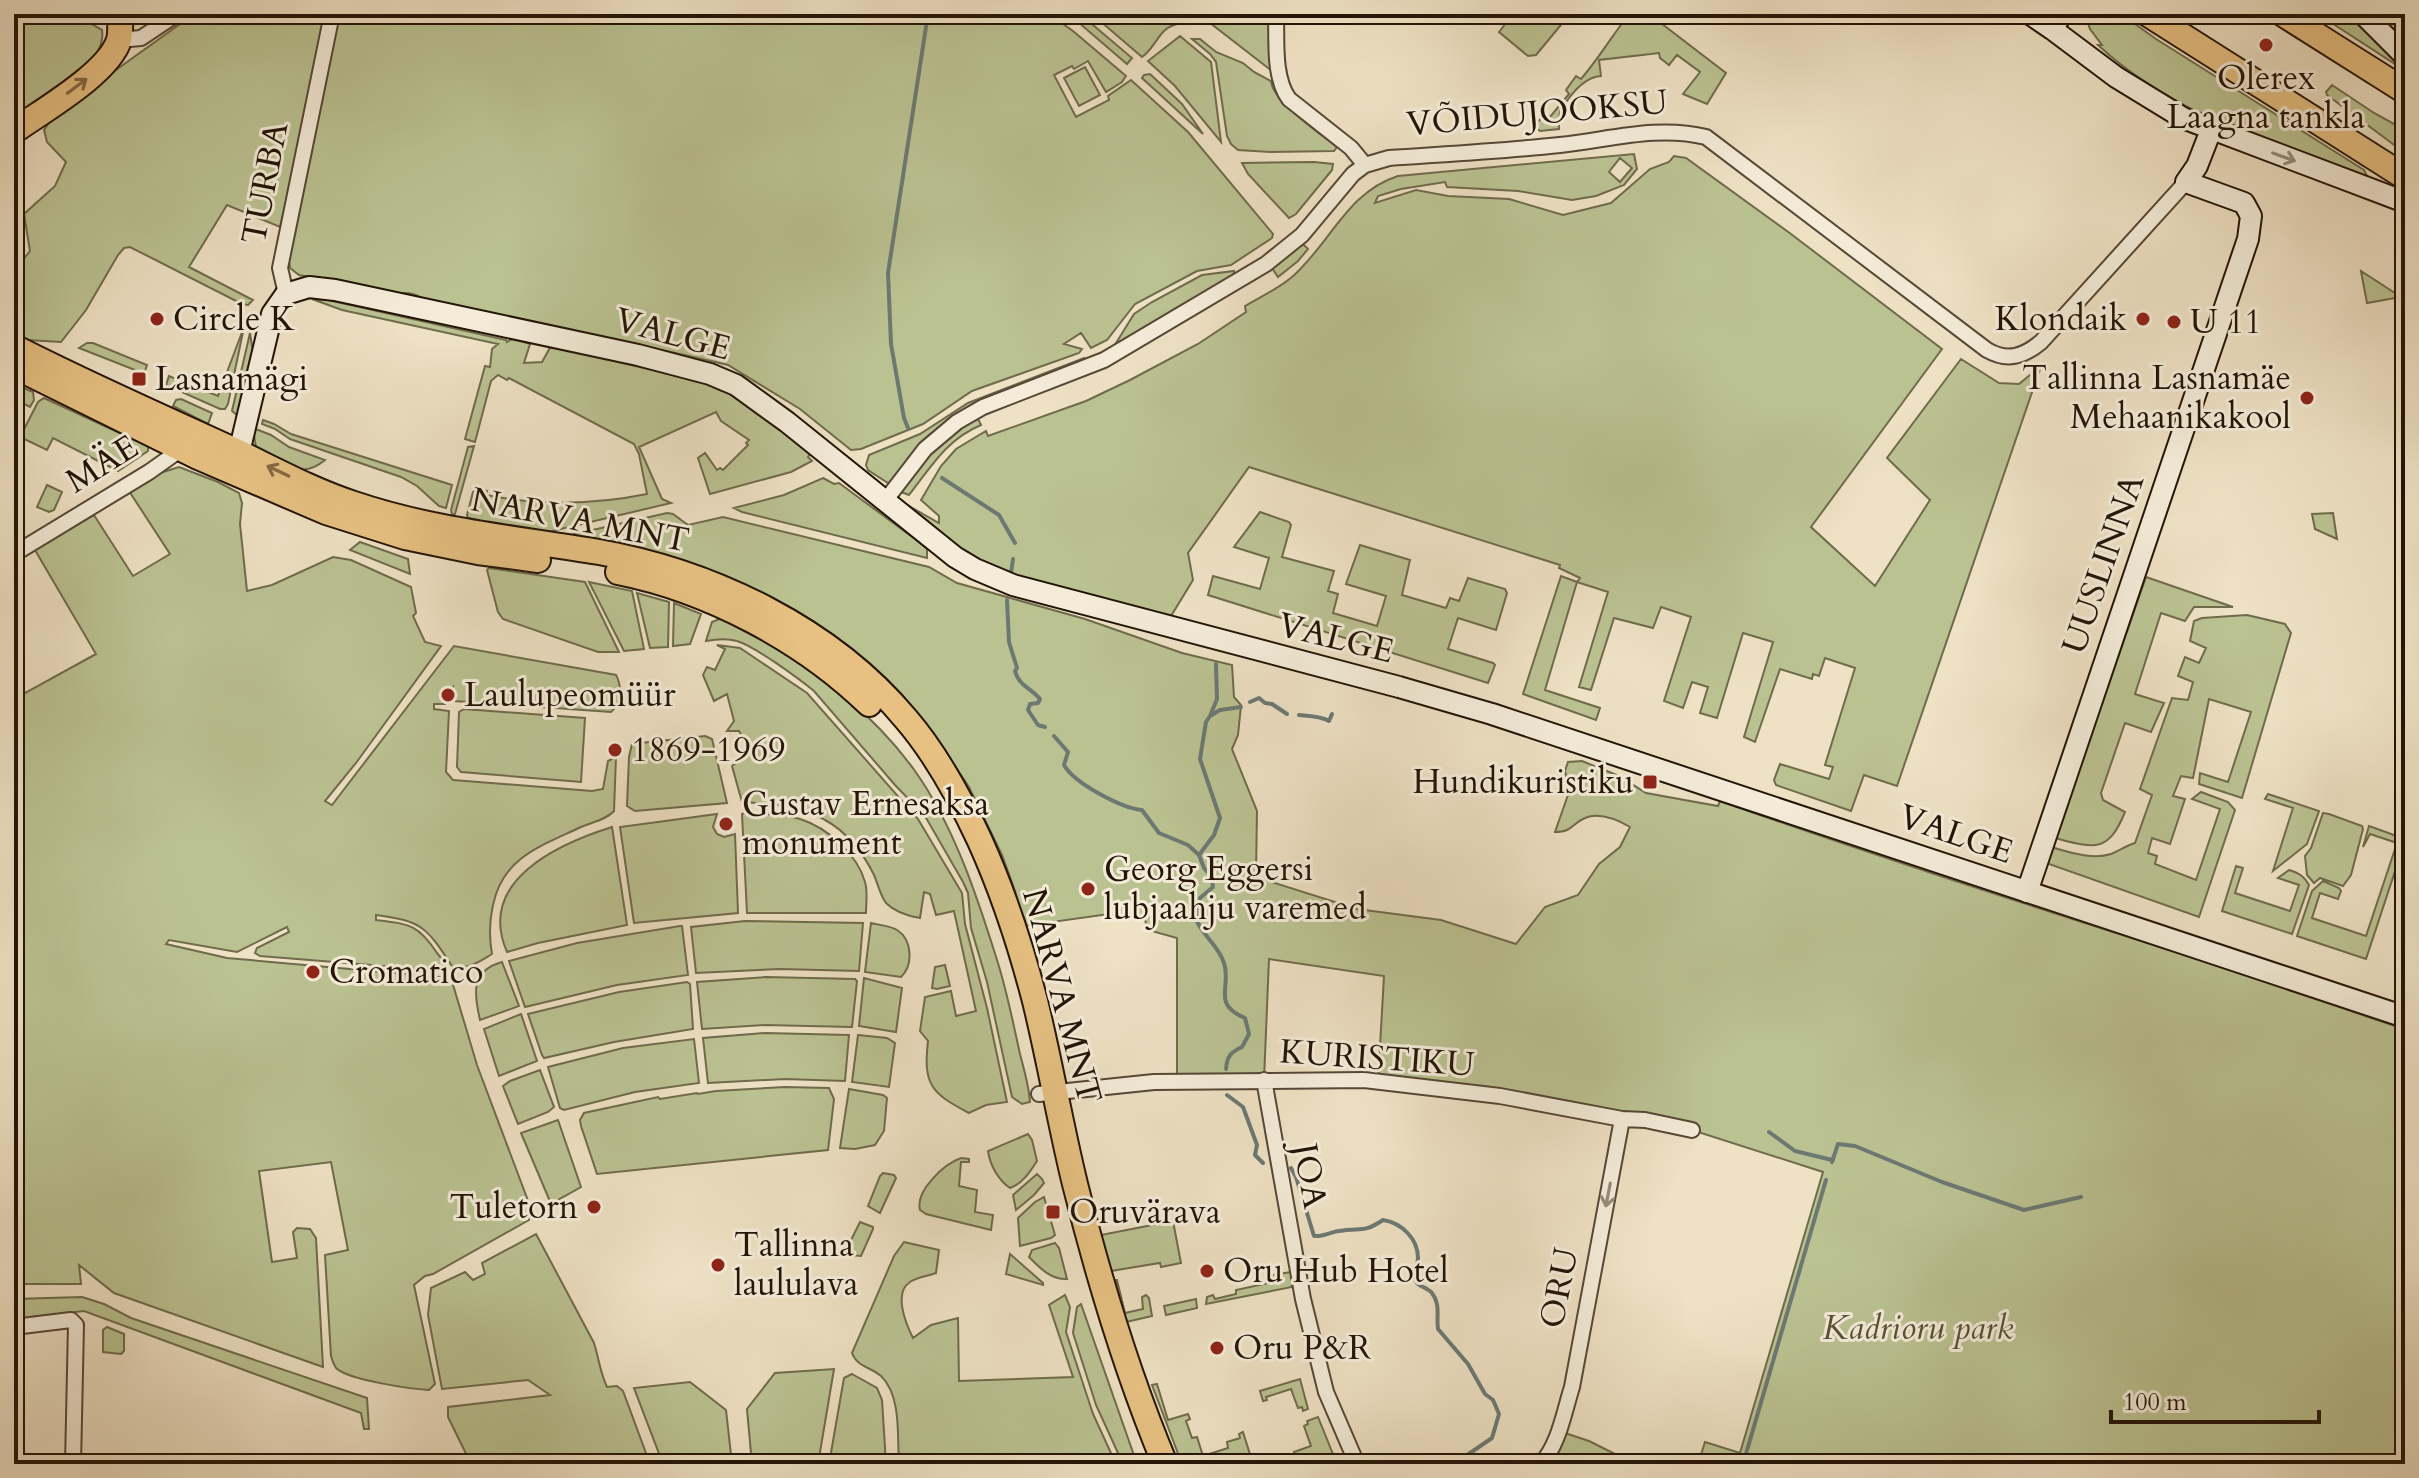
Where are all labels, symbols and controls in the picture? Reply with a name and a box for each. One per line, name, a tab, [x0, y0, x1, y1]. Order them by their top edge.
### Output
marker: Olerex Laagna tankla	[2257, 36, 2275, 54]
place label: Olerex Laagna tankla	[2167, 55, 2366, 140]
one-way arrow	[66, 77, 88, 94]
street label: VÕIDUJOOKSU	[1405, 79, 1670, 147]
street label: TURBA	[231, 117, 300, 248]
one-way arrow	[2271, 151, 2296, 165]
place label: Circle K	[173, 296, 296, 342]
place label: Klondaik	[1995, 296, 2128, 342]
street label: VALGE	[610, 297, 736, 371]
place label: U 11	[2190, 299, 2262, 345]
marker: Circle K	[148, 310, 166, 328]
marker: Klondaik	[2134, 310, 2152, 328]
marker: U 11	[2165, 313, 2183, 331]
place label: Tallinna Lasnamäe Mehaanikakool	[2022, 355, 2291, 440]
place label: Lasnamägi	[155, 356, 308, 402]
marker: Lasnamägi	[130, 370, 148, 388]
marker: Tallinna Lasnamäe Mehaanikakool	[2298, 389, 2316, 407]
street label: MÄE	[57, 424, 147, 504]
one-way arrow	[266, 463, 290, 478]
street label: UUSLINNA	[2051, 467, 2155, 660]
street label: NARVA MNT	[467, 476, 693, 564]
street label: VALGE	[1273, 601, 1399, 675]
place label: Laulupeomüür	[464, 672, 676, 718]
marker: Laulupeomüür	[439, 686, 457, 704]
place label: 1869-1969	[631, 727, 785, 773]
marker: 1869-1969	[606, 741, 624, 759]
place label: Hundikuristiku	[1413, 759, 1634, 805]
marker: Hundikuristiku	[1641, 773, 1659, 791]
place label: Gustav Ernesaksa monument	[742, 781, 989, 866]
street label: VALGE	[1893, 793, 2019, 875]
marker: Gustav Ernesaksa monument	[717, 815, 735, 833]
place label: Georg Eggersi lubjaahju varemed	[1104, 846, 1367, 931]
marker: Georg Eggersi lubjaahju varemed	[1079, 880, 1097, 898]
street label: NARVA MNT	[1011, 883, 1113, 1109]
place label: Cromatico	[329, 949, 483, 995]
marker: Cromatico	[304, 963, 322, 981]
street label: KURISTIKU	[1278, 1028, 1476, 1088]
street label: JOA	[1281, 1135, 1338, 1213]
one-way arrow	[1599, 1182, 1614, 1208]
place label: Tuletorn	[449, 1184, 578, 1230]
place label: Oruvärava	[1069, 1189, 1221, 1235]
marker: Tuletorn	[585, 1198, 603, 1216]
marker: Oruvärava	[1044, 1203, 1062, 1221]
place label: Tallinna laululava	[734, 1222, 859, 1307]
street label: ORU	[1529, 1244, 1589, 1332]
place label: Oru Hub Hotel	[1223, 1248, 1449, 1294]
marker: Tallinna laululava	[709, 1256, 727, 1274]
marker: Oru Hub Hotel	[1198, 1262, 1216, 1280]
park label: Kadrioru park	[1823, 1305, 2014, 1351]
place label: Oru P&R	[1233, 1325, 1372, 1371]
marker: Oru P&R	[1208, 1339, 1226, 1357]
scale bar	[2111, 1374, 2319, 1424]
text: 100 m	[2123, 1386, 2187, 1419]

